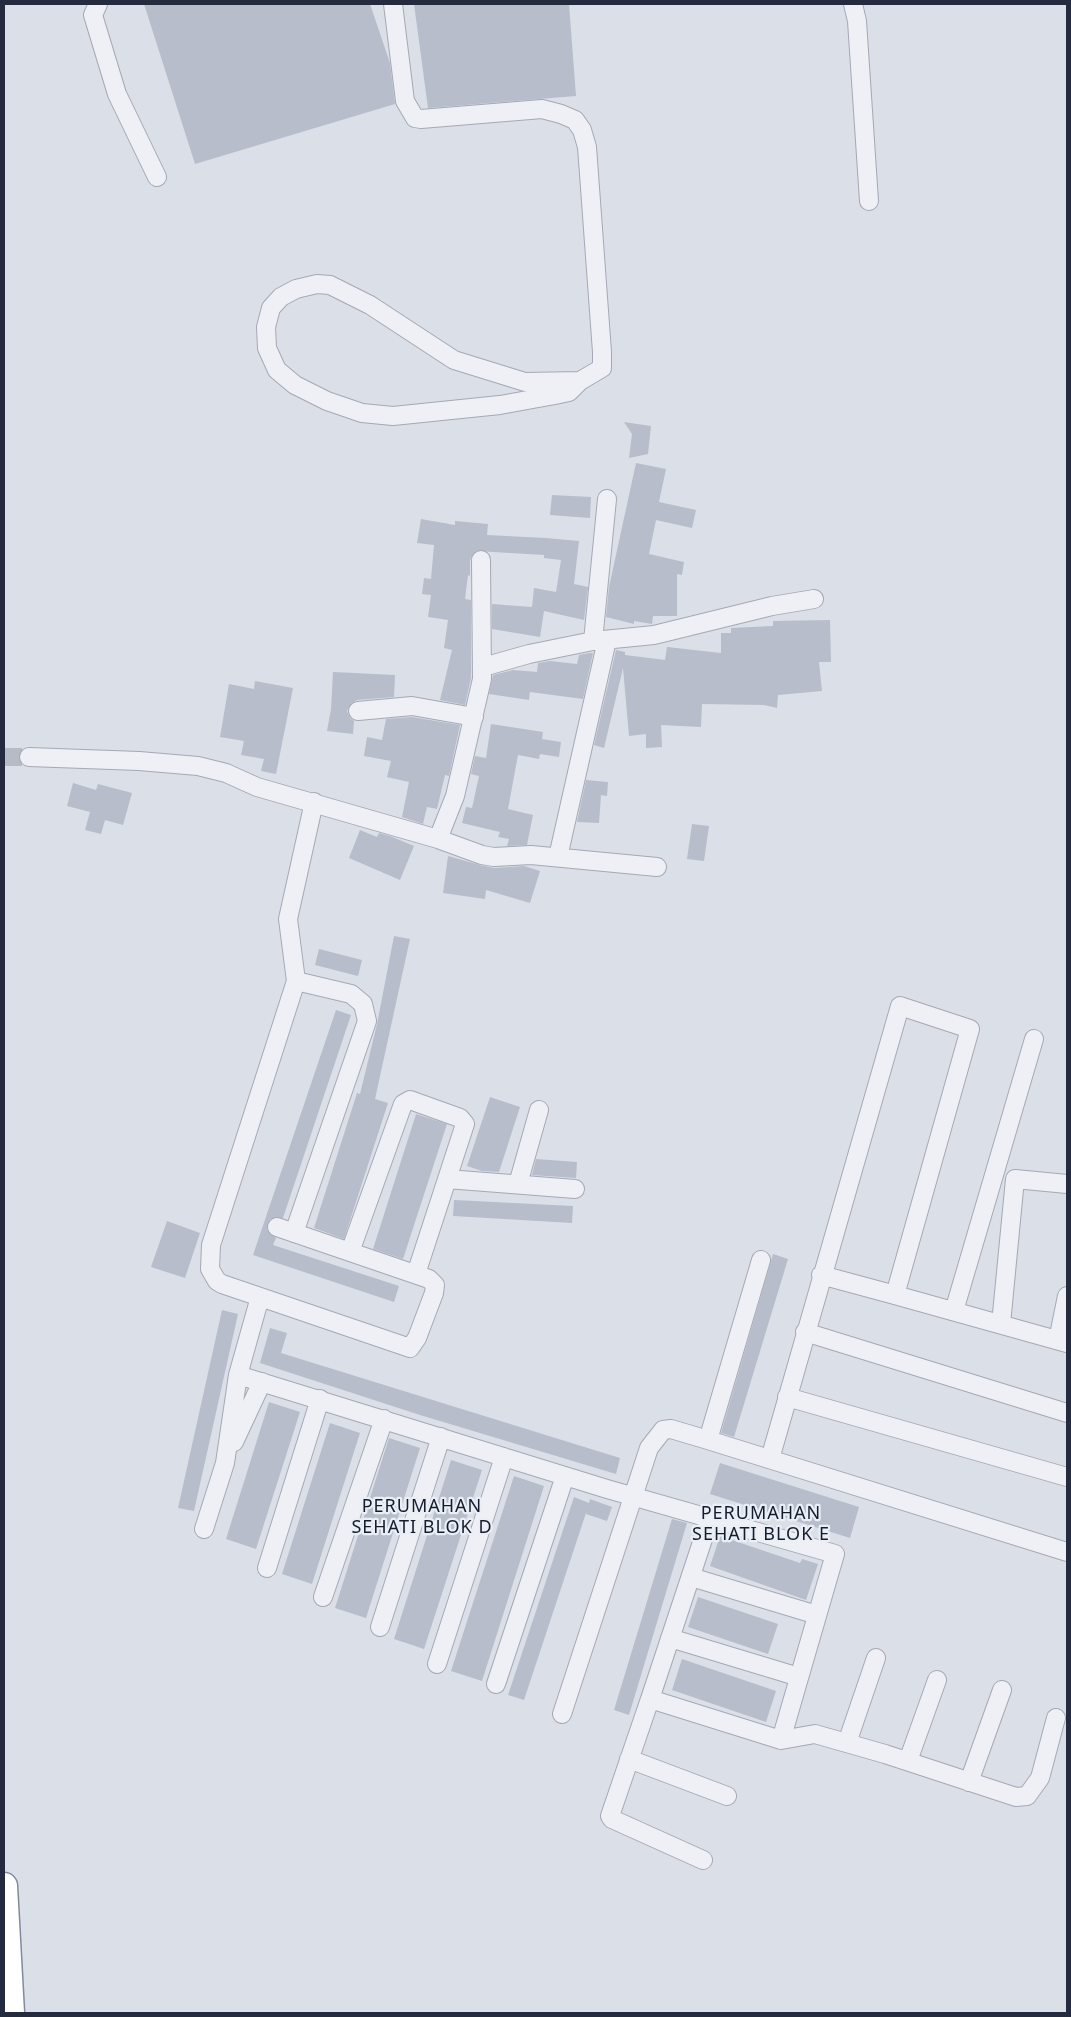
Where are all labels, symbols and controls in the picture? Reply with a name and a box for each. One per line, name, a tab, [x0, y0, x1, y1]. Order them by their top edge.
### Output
district label: PERUMAHAN SEHATI BLOK D	[350, 1496, 494, 1538]
district label: PERUMAHAN SEHATI BLOK E	[690, 1503, 832, 1546]

